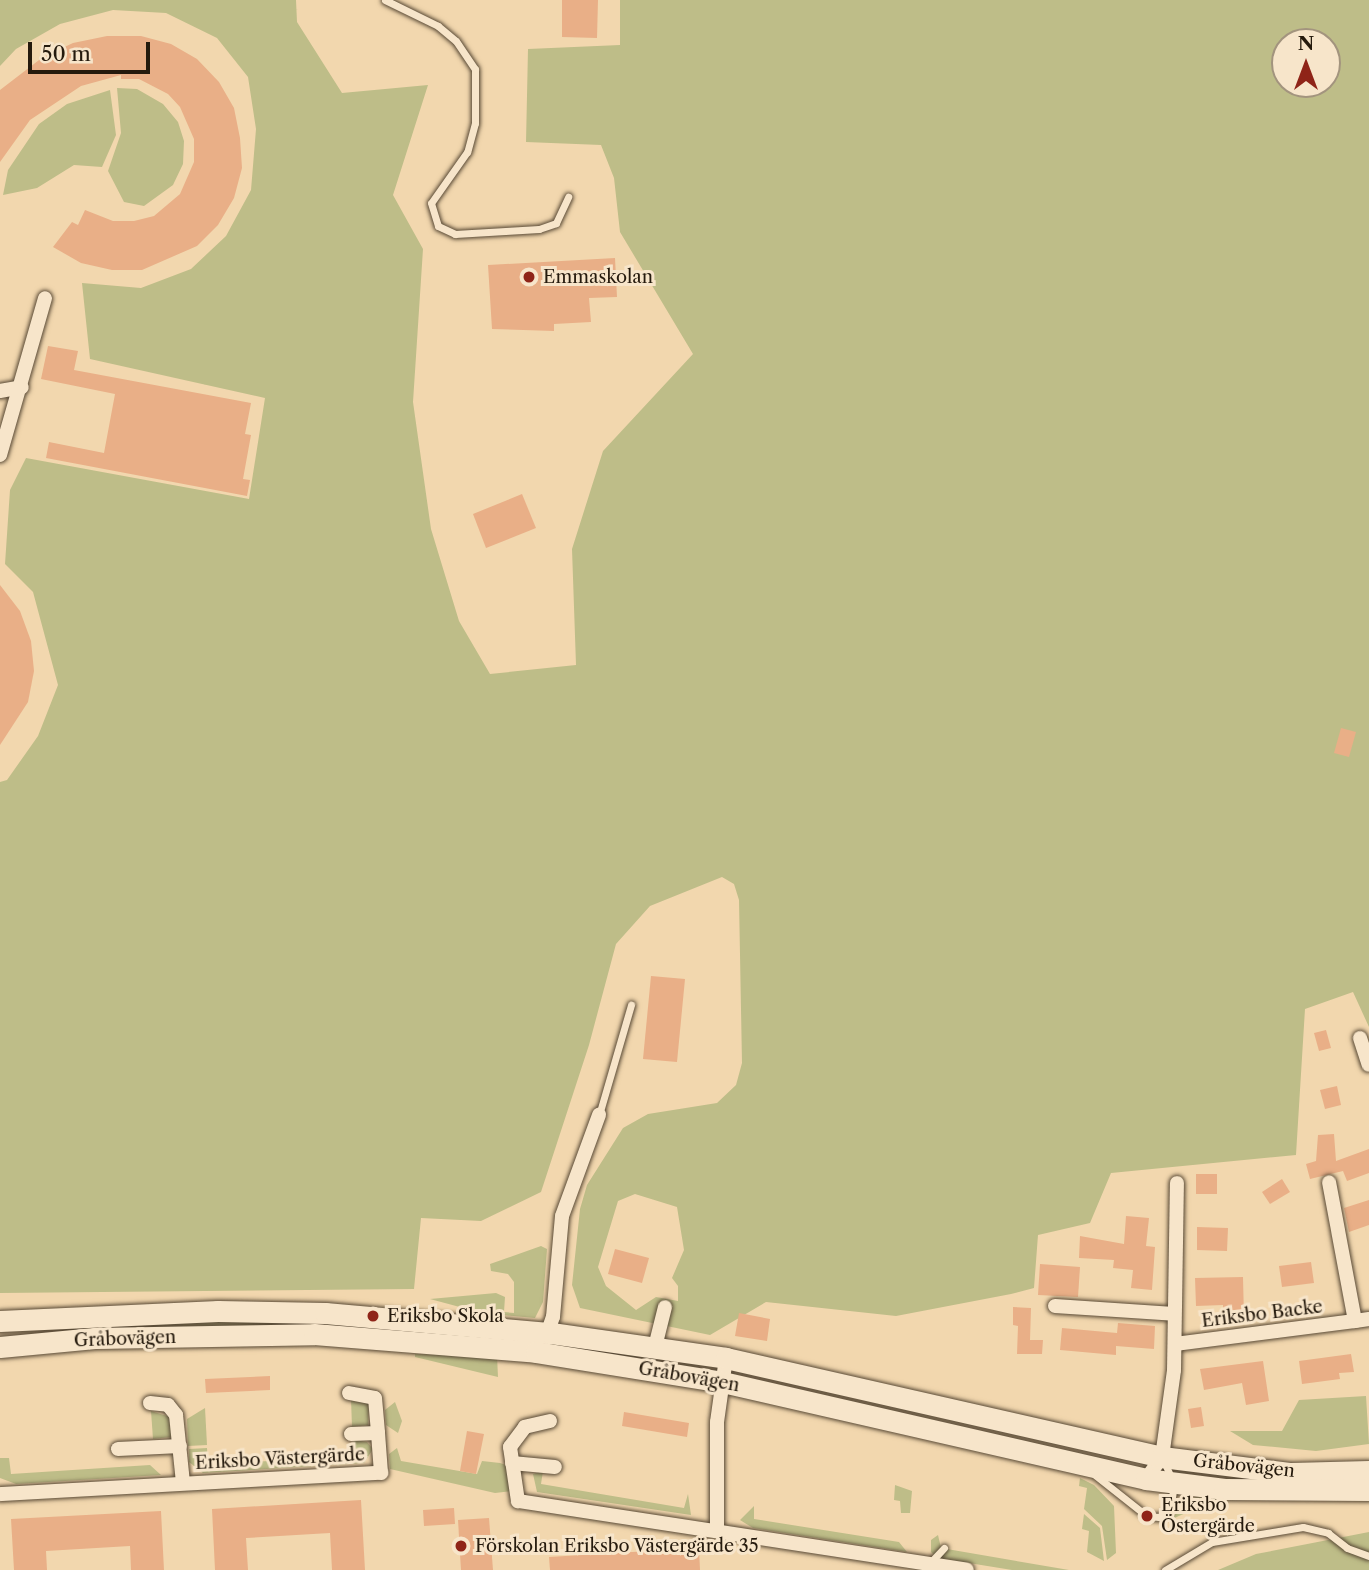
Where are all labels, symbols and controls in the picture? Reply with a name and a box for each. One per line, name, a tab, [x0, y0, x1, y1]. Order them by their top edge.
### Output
scale bar	[32, 28, 154, 72]
north arrow	[1271, 28, 1341, 98]
text: N	[1298, 32, 1314, 55]
text: 50 m	[41, 41, 91, 66]
place label: Emmaskolan	[543, 266, 653, 288]
marker: Emmaskolan	[521, 269, 537, 285]
street label: Eriksbo Backe	[1200, 1296, 1324, 1332]
place label: Eriksbo Skola	[387, 1305, 504, 1327]
marker: Eriksbo Skola	[365, 1308, 381, 1324]
street label: Gråbovägen	[73, 1326, 177, 1352]
street label: Gråbovägen	[637, 1357, 741, 1397]
street label: Eriksbo Västergärde	[194, 1444, 366, 1474]
street label: Gråbovägen	[1192, 1450, 1296, 1482]
place label: Eriksbo Östergärde	[1161, 1495, 1255, 1538]
marker: Eriksbo Östergärde	[1139, 1508, 1155, 1524]
place label: Förskolan Eriksbo Västergärde 35	[475, 1535, 759, 1557]
marker: Förskolan Eriksbo Västergärde 35	[453, 1538, 469, 1554]

